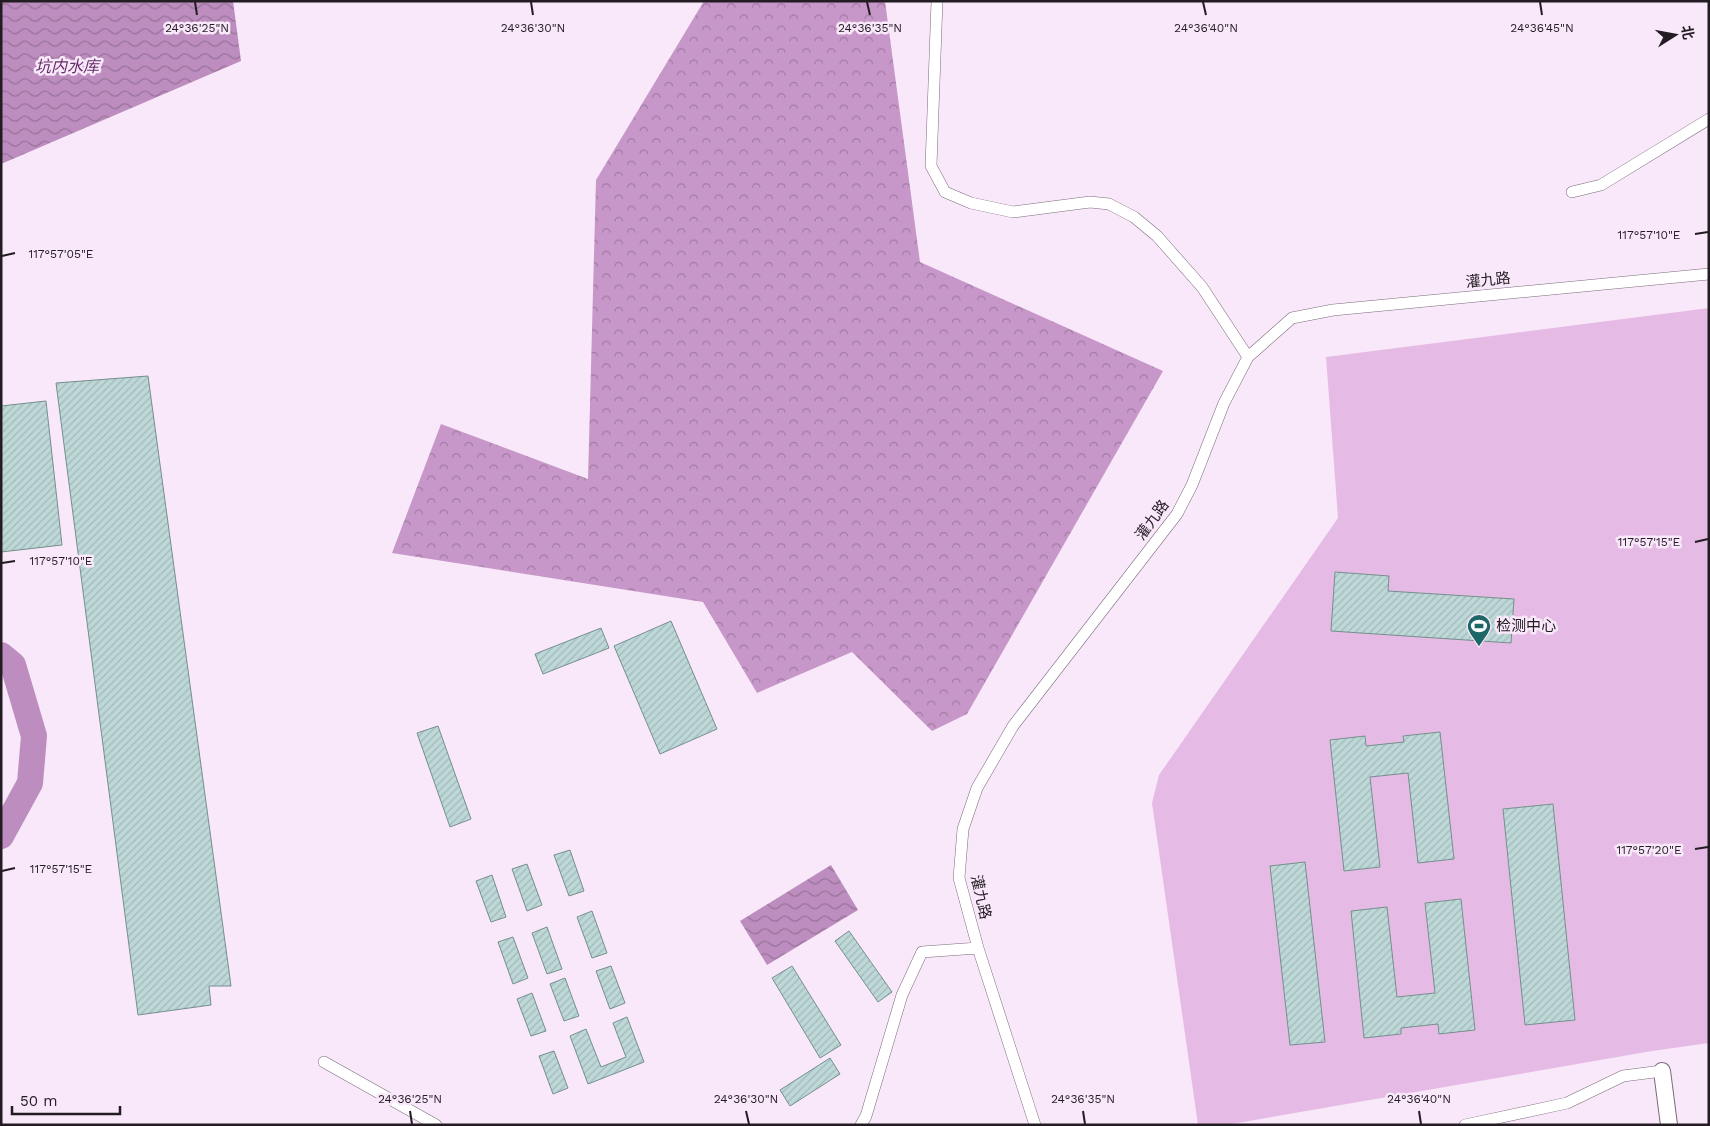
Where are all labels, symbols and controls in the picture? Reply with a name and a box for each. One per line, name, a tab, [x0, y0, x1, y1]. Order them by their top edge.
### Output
north arrow	[1650, 10, 1700, 60]
text: 24°36'25"N	[165, 21, 229, 35]
text: 24°36'30"N	[501, 21, 565, 35]
text: 24°36'35"N	[838, 21, 902, 35]
text: 24°36'40"N	[1174, 21, 1238, 35]
text: 24°36'45"N	[1510, 21, 1574, 35]
text: 北	[1679, 24, 1697, 41]
water label: 坑内水库	[35, 57, 102, 76]
text: 117°57'10"E	[1618, 228, 1681, 242]
text: 117°57'05"E	[28, 247, 94, 261]
street label: 灌九路	[1465, 269, 1511, 291]
street label: 灌九路	[1131, 497, 1173, 543]
text: 117°57'15"E	[1618, 535, 1680, 549]
text: 117°57'10"E	[30, 554, 93, 568]
sports icon: 检测中心	[1466, 613, 1492, 647]
place label: 检测中心	[1496, 617, 1556, 635]
text: 117°57'20"E	[1616, 843, 1682, 857]
text: 117°57'15"E	[30, 862, 92, 876]
street label: 灌九路	[967, 873, 995, 921]
scale bar	[12, 1084, 120, 1116]
text: 50 m	[20, 1092, 57, 1110]
text: 24°36'25"N	[378, 1092, 442, 1106]
text: 24°36'30"N	[714, 1092, 778, 1106]
text: 24°36'35"N	[1051, 1092, 1115, 1106]
text: 24°36'40"N	[1387, 1092, 1451, 1106]

